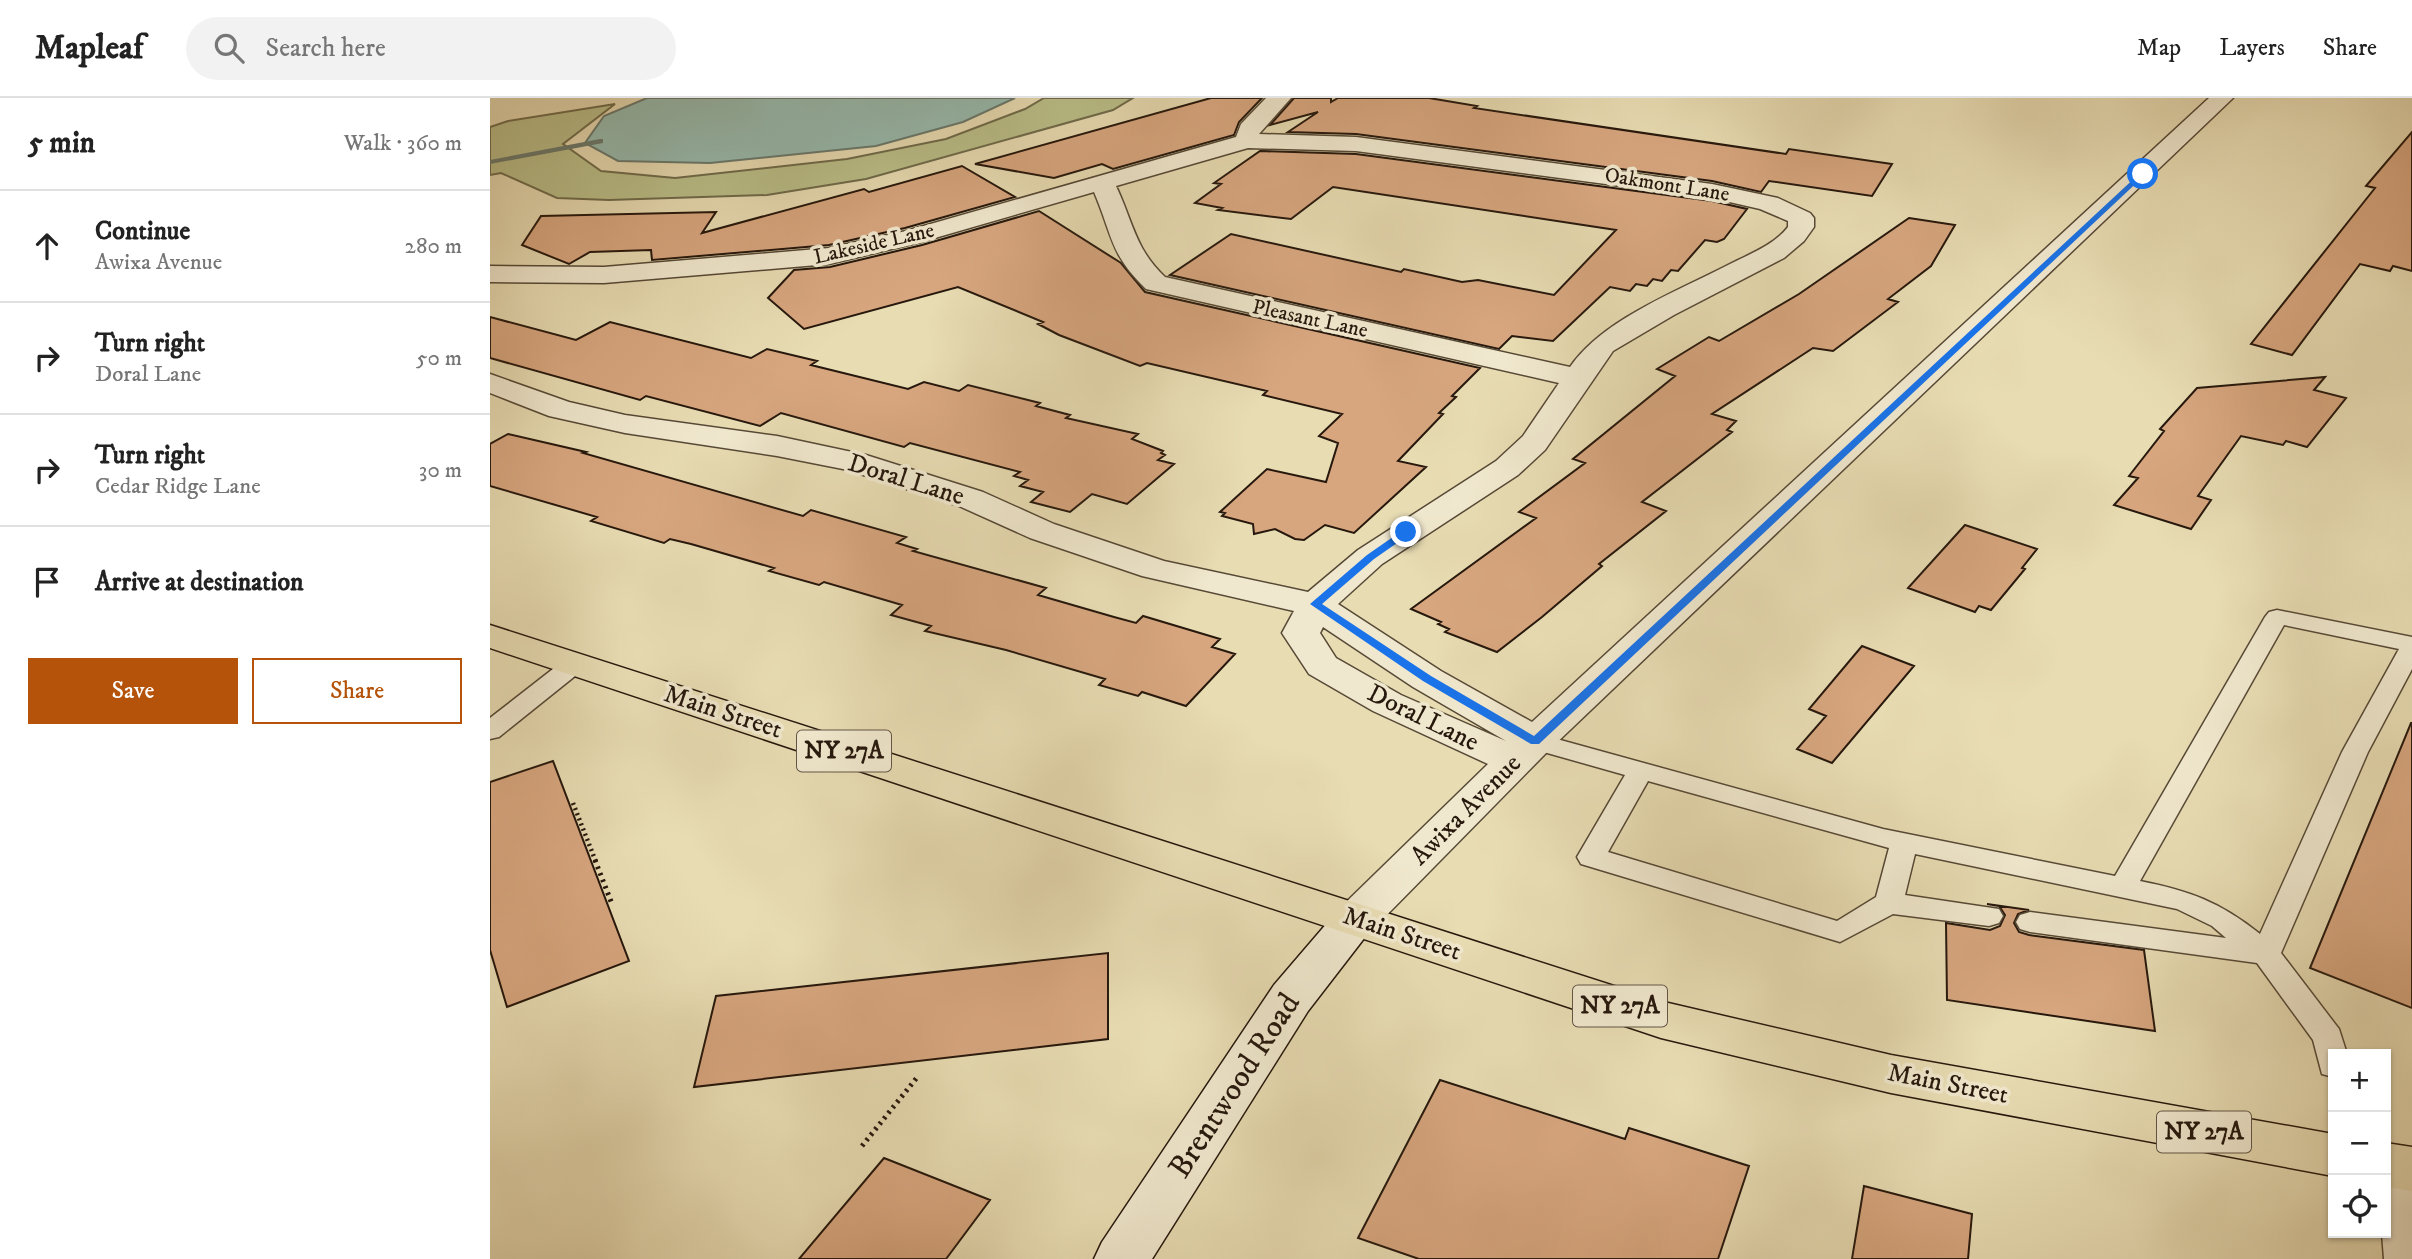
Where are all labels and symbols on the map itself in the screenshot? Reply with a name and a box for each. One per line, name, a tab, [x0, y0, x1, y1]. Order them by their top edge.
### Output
route start	[2127, 158, 2158, 189]
street label: Oakmont Lane	[1603, 162, 1731, 208]
street label: Lakeside Lane	[811, 217, 937, 270]
street label: Pleasant Lane	[1250, 294, 1371, 344]
street label: Doral Lane	[844, 447, 968, 513]
route end	[1390, 516, 1421, 547]
street label: Main Street	[660, 677, 786, 747]
street label: Doral Lane	[1362, 677, 1484, 759]
road number: NY 27A	[797, 730, 891, 772]
street label: Awixa Avenue	[1403, 747, 1529, 873]
street label: Main Street	[1339, 899, 1465, 969]
street label: Brentwood Road	[1160, 986, 1310, 1186]
road number: NY 27A	[1573, 986, 1667, 1026]
street label: Main Street	[1885, 1056, 2011, 1112]
road number: NY 27A	[2157, 1112, 2251, 1152]

